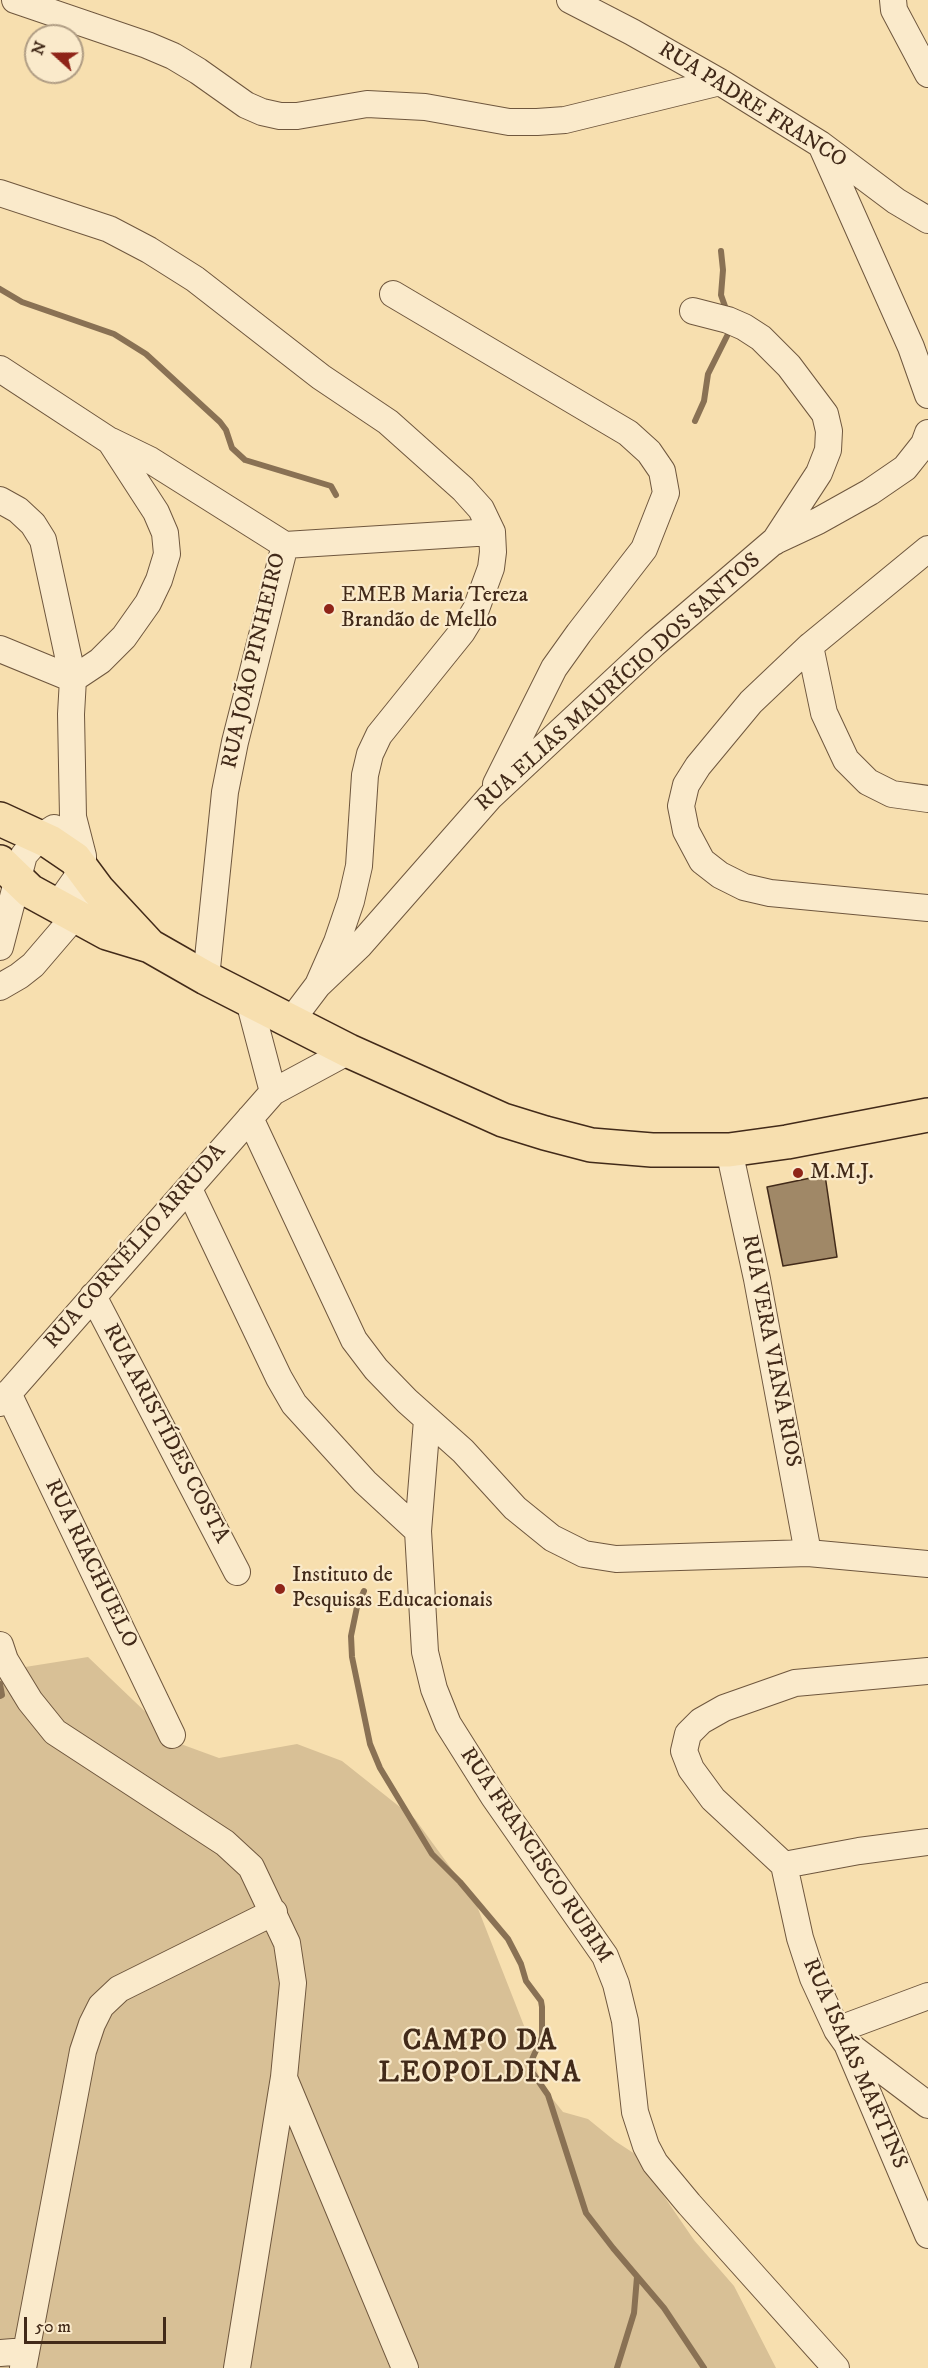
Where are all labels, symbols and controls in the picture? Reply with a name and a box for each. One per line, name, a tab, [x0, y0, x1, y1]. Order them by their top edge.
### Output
north arrow	[24, 24, 84, 84]
street label: RUA PADRE FRANCO	[653, 37, 851, 175]
text: N	[27, 39, 51, 58]
street label: RUA ELIAS MAURÍCIO DOS SANTOS	[471, 548, 767, 818]
street label: RUA JOÃO PINHEIRO	[217, 551, 293, 771]
place label: EMEB Maria Tereza Brandão de Mello	[341, 583, 528, 634]
marker: EMEB Maria Tereza Brandão de Mello	[322, 602, 336, 616]
street label: RUA CORNÉLIO ARRUDA	[40, 1139, 232, 1355]
place label: M.M.J.	[810, 1160, 874, 1186]
marker: M.M.J.	[791, 1166, 805, 1180]
street label: RUA VERA VIANA RIOS	[735, 1233, 805, 1469]
street label: RUA ARISTÍDES COSTA	[96, 1320, 234, 1548]
street label: RUA RIACHUELO	[38, 1475, 142, 1653]
place label: Instituto de Pesquisas Educacionais	[292, 1563, 493, 1615]
marker: Instituto de Pesquisas Educacionais	[273, 1582, 287, 1596]
street label: RUA FRANCISCO RUBIM	[453, 1743, 617, 1969]
street label: RUA ISAÍAS MARTINS	[796, 1955, 912, 2173]
district label: CAMPO DA LEOPOLDINA	[379, 2026, 581, 2092]
scale bar	[27, 2305, 170, 2343]
text: 50 m	[35, 2316, 71, 2338]

